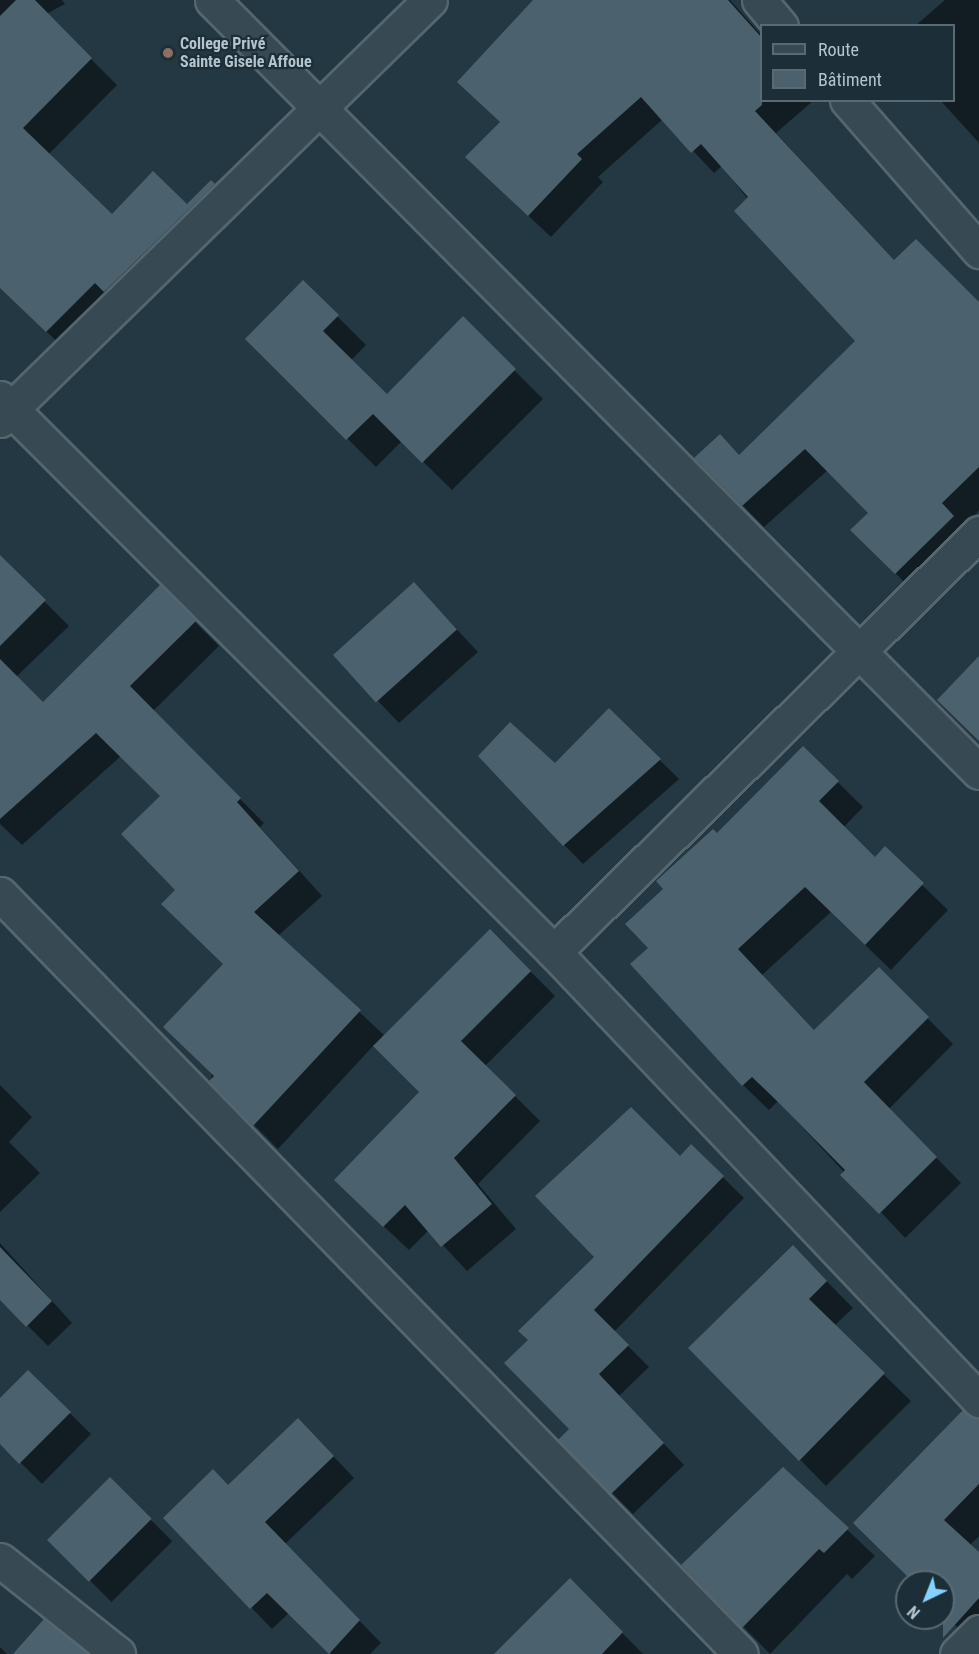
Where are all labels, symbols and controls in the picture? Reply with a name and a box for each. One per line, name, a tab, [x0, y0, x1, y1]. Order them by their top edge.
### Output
legend	[760, 24, 955, 102]
place label: College Privé Sainte Gisele Affoue	[180, 34, 312, 72]
text: Route	[818, 39, 859, 60]
marker: College Privé Sainte Gisele Affoue	[161, 46, 175, 60]
text: Bâtiment	[818, 69, 882, 90]
north arrow	[895, 1570, 955, 1630]
text: N	[904, 1602, 924, 1622]

